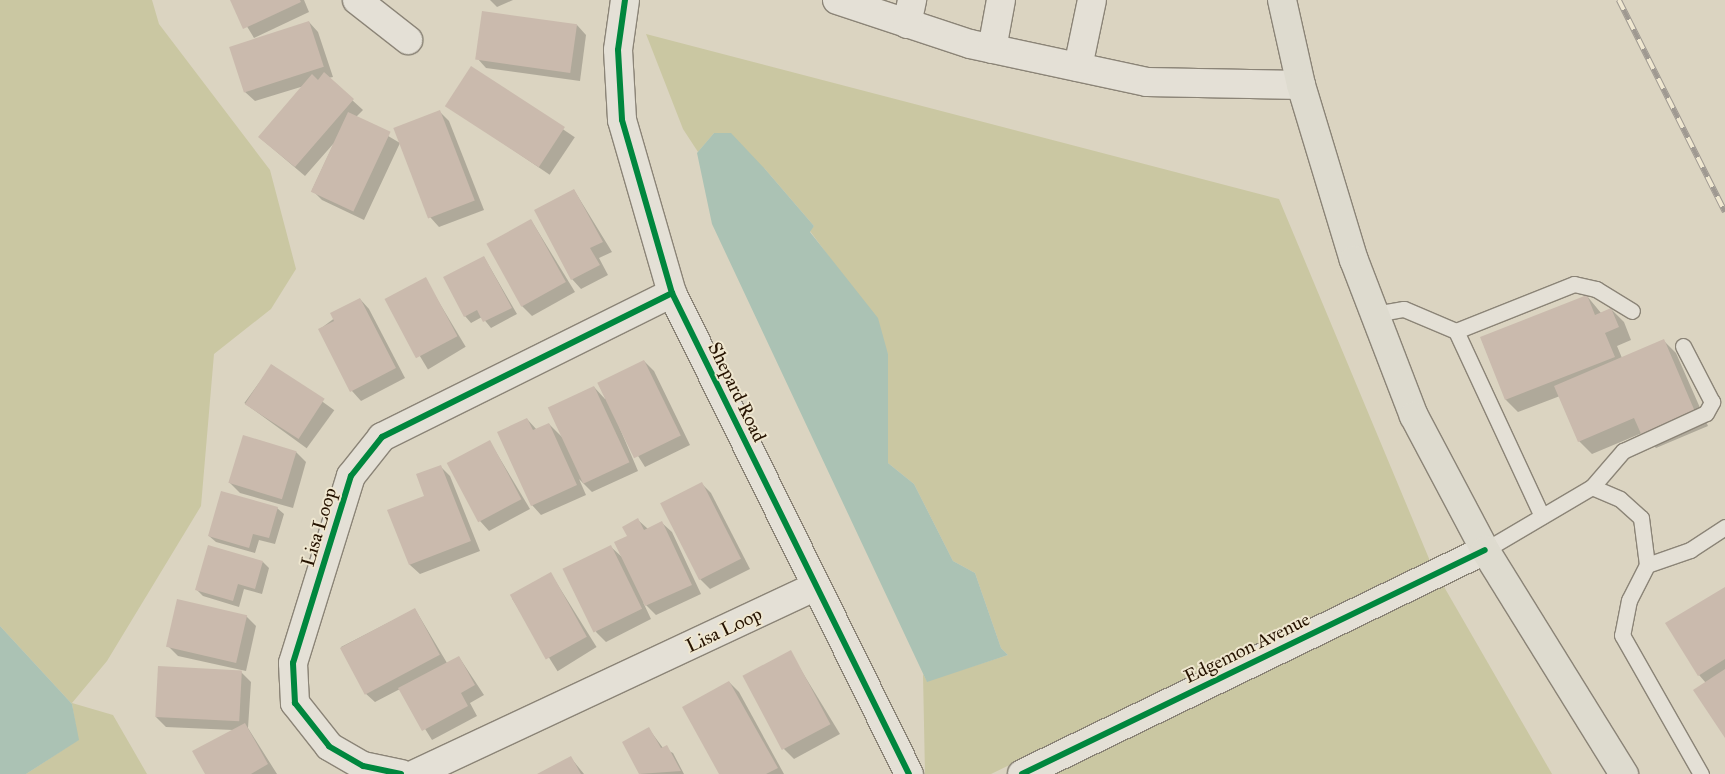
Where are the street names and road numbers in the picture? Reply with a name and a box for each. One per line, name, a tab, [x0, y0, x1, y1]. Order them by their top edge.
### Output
street label: Shepard Road	[703, 338, 771, 446]
street label: Lisa Loop	[296, 485, 342, 569]
street label: Lisa Loop	[682, 602, 766, 658]
street label: Edgemon Avenue	[1180, 608, 1314, 688]

